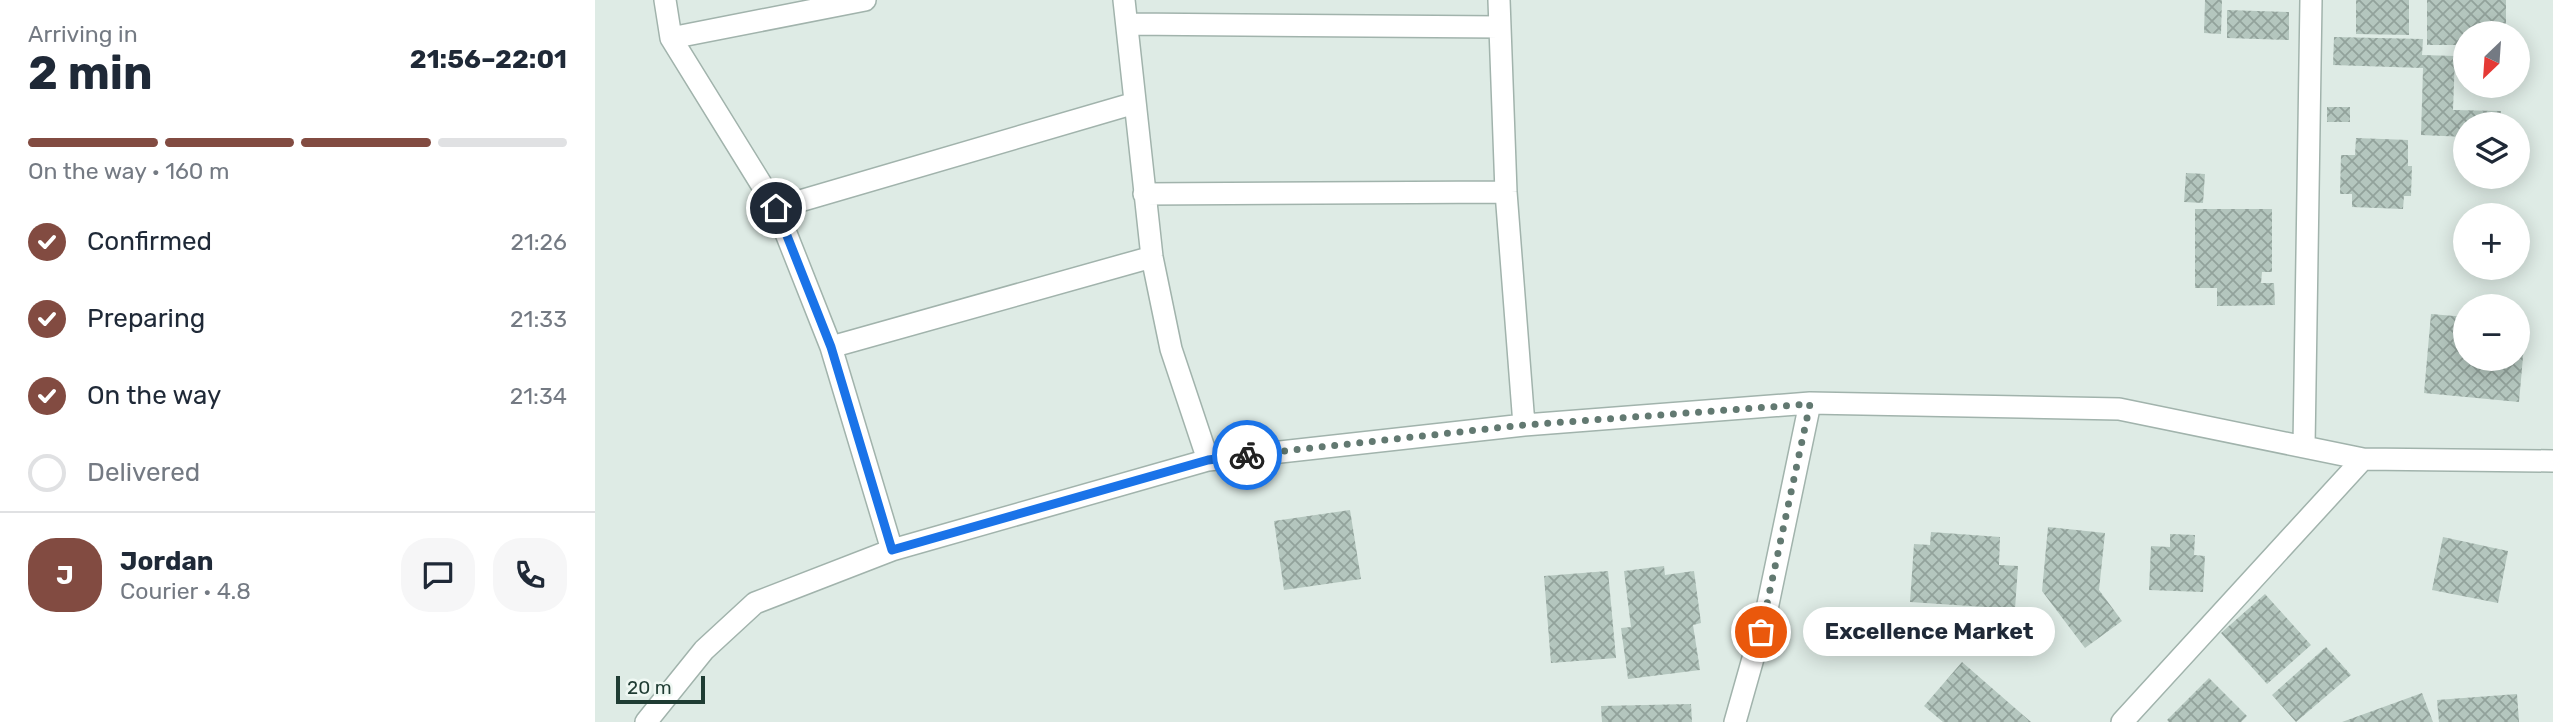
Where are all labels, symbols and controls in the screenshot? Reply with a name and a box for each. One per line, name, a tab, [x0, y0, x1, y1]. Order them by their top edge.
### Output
text: Arriving in	[28, 20, 138, 48]
north arrow	[2453, 21, 2531, 98]
map controls	[2453, 21, 2530, 371]
text: 21:56–22:01	[410, 44, 567, 75]
text: 2 min	[28, 46, 153, 101]
button: layers	[2453, 112, 2530, 189]
text: On the way · 160 m	[28, 157, 230, 185]
pin	[746, 178, 806, 238]
icon: home	[757, 189, 795, 227]
button: +	[2453, 203, 2530, 280]
icon: check	[28, 223, 66, 261]
text: Confirmed	[87, 226, 212, 257]
text: 21:26	[510, 228, 567, 256]
button: −	[2453, 294, 2530, 371]
icon: check	[28, 300, 66, 338]
text: Preparing	[87, 303, 205, 334]
text: 21:33	[510, 305, 567, 333]
icon: check	[28, 377, 66, 415]
text: On the way	[87, 380, 221, 411]
text: 21:34	[510, 382, 567, 410]
courier	[1212, 420, 1282, 490]
icon: bike	[1228, 436, 1266, 474]
text: Delivered	[87, 457, 200, 488]
button: chat	[401, 538, 475, 612]
button: phone	[493, 538, 567, 612]
text: Jordan	[120, 546, 213, 577]
text: J	[56, 560, 74, 591]
text: Courier · 4.8	[120, 577, 251, 605]
pin	[1731, 602, 1791, 662]
callout: Excellence Market	[1803, 608, 2055, 656]
icon: bag	[1742, 613, 1780, 651]
text: Excellence Market	[1824, 617, 2034, 645]
scale bar	[616, 673, 705, 705]
text: 20 m	[627, 676, 672, 699]

